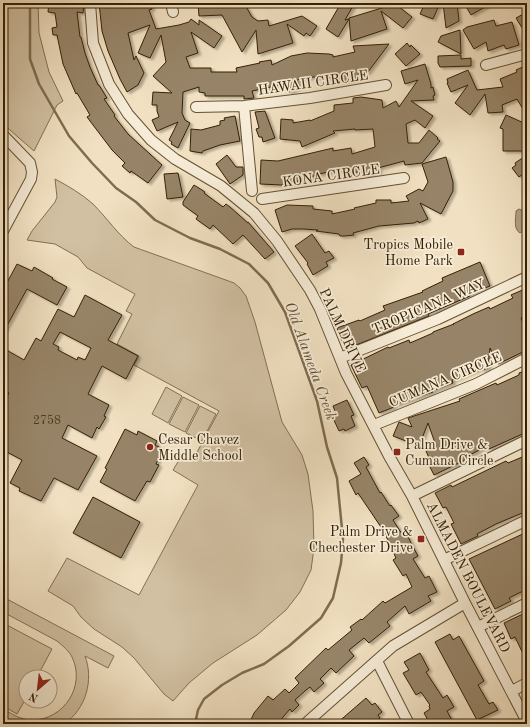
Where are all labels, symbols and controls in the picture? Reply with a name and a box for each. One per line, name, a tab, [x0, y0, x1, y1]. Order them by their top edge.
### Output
street label: HAWAII CIRCLE	[257, 68, 369, 98]
street label: KONA CIRCLE	[282, 162, 381, 190]
place label: Tropics Mobile Home Park	[363, 238, 453, 268]
marker: Tropics Mobile Home Park	[456, 247, 466, 257]
street label: TROPICANA WAY	[370, 277, 487, 337]
street label: PALM DRIVE	[316, 286, 368, 375]
water label: Old Alameda Creek	[281, 300, 338, 423]
street label: CUMANA CIRCLE	[387, 350, 504, 410]
house number: 2758	[33, 414, 61, 427]
place label: Cesar Chavez Middle School	[158, 433, 243, 463]
place label: Palm Drive & Cumana Circle	[405, 438, 494, 468]
marker: Cesar Chavez Middle School	[145, 442, 155, 452]
marker: Palm Drive & Cumana Circle	[392, 447, 402, 457]
street label: ALMADEN BOULEVARD	[424, 500, 512, 655]
place label: Palm Drive & Chechester Drive	[309, 525, 413, 555]
marker: Palm Drive & Chechester Drive	[416, 534, 426, 544]
north arrow	[18, 669, 58, 709]
text: N	[27, 689, 40, 703]

